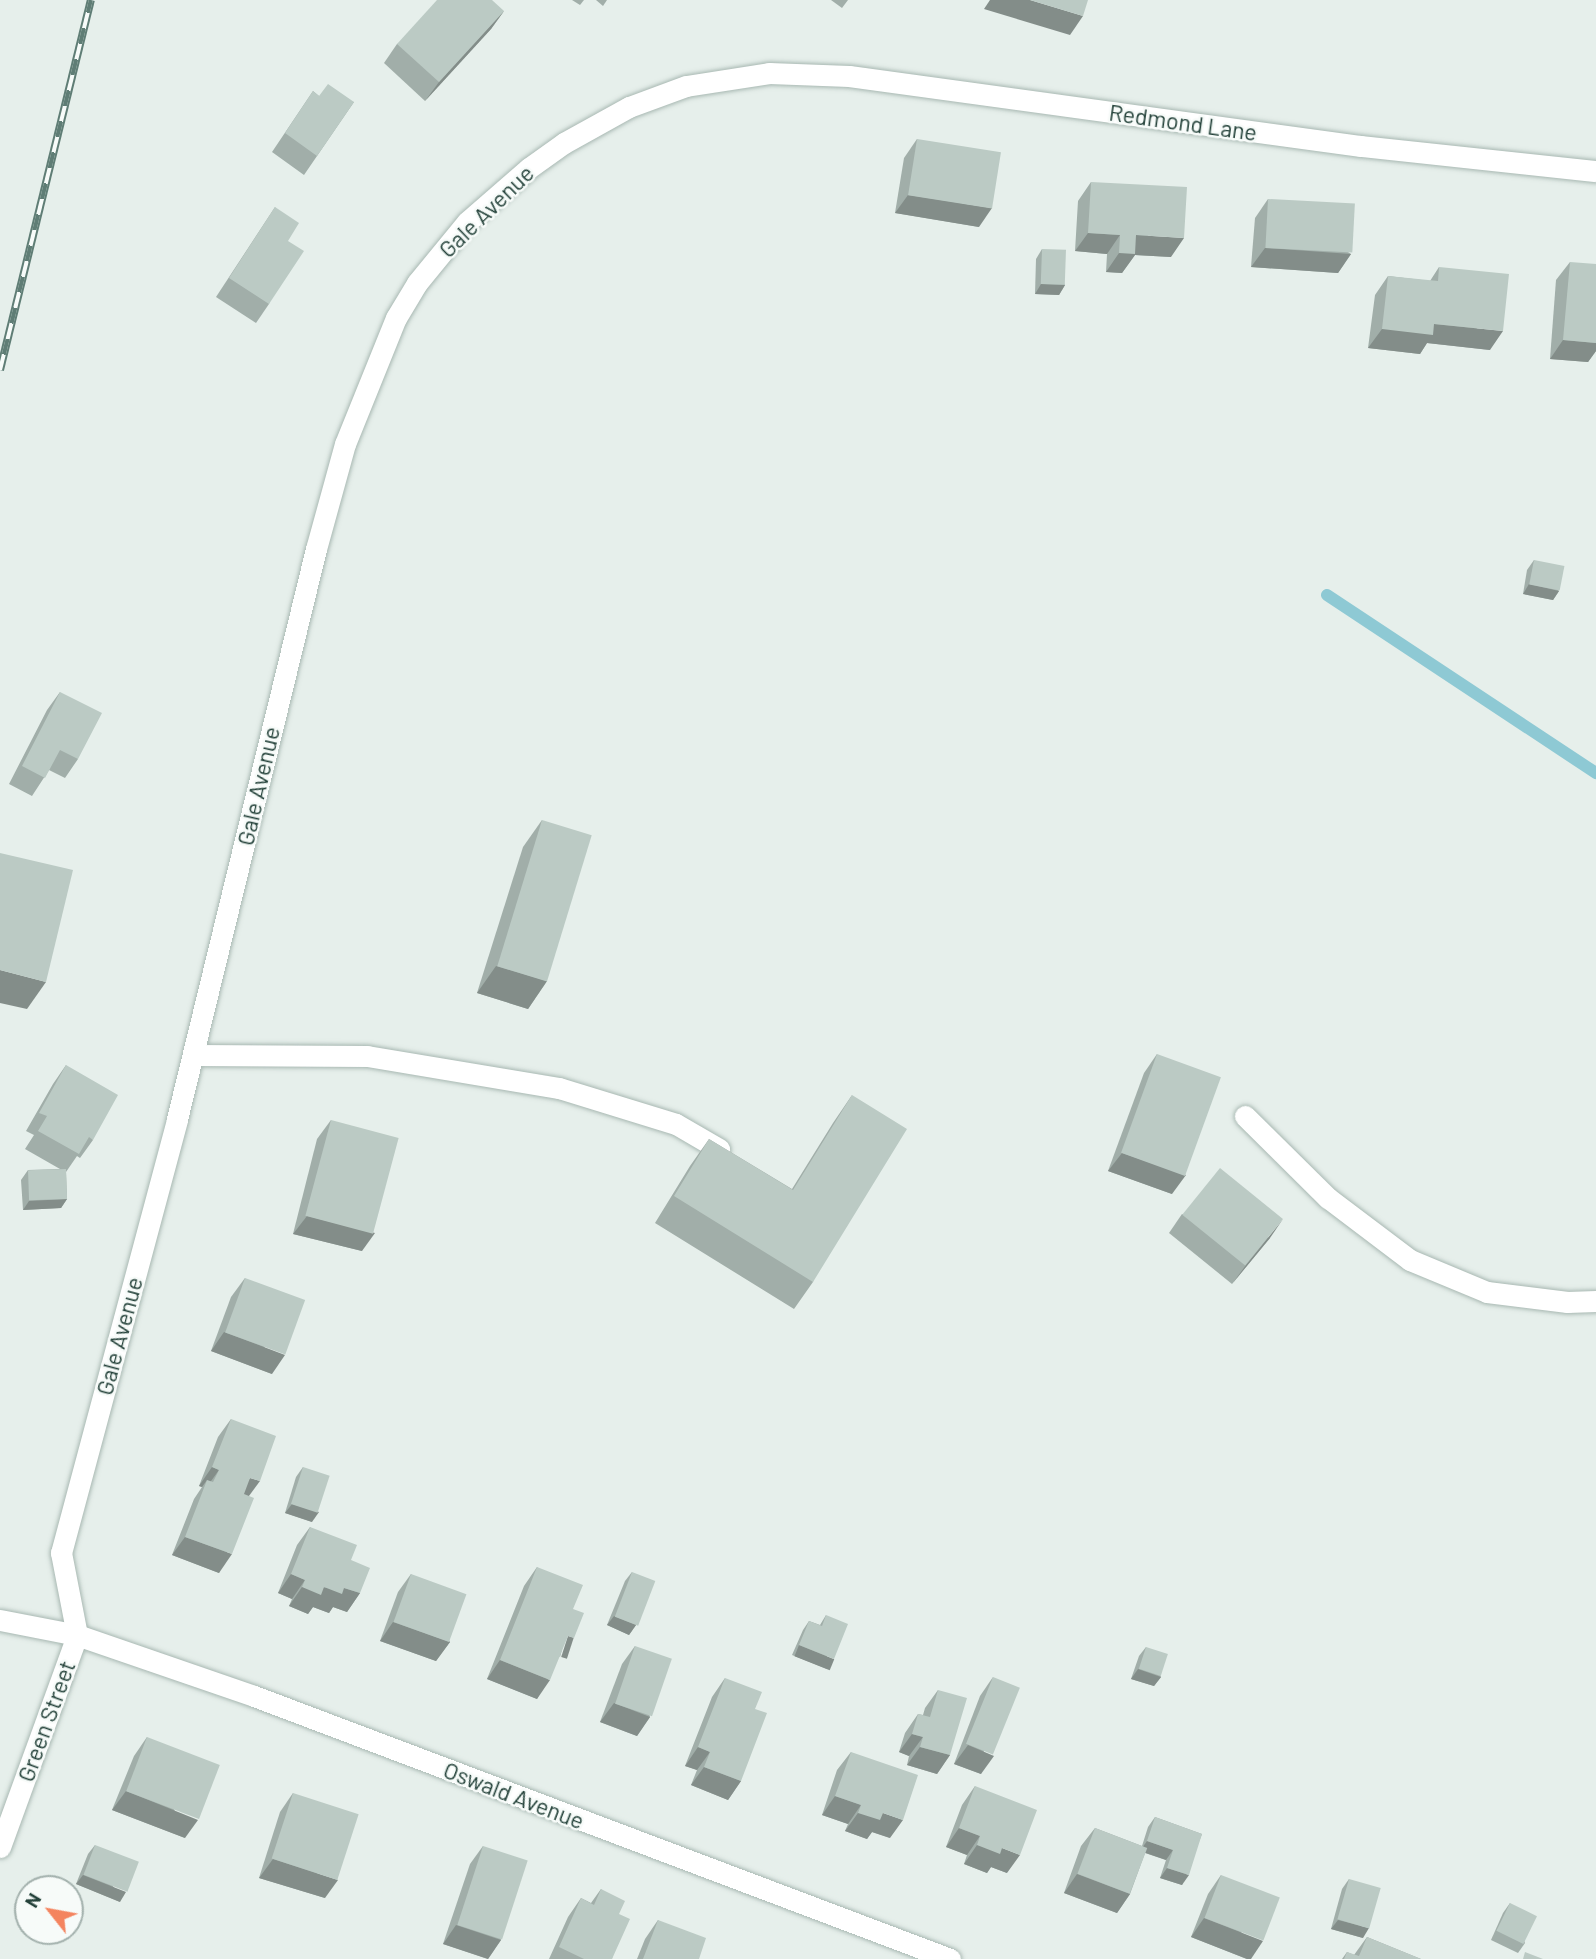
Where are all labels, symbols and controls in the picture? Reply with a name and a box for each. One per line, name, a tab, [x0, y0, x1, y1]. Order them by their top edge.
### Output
street label: Redmond Lane	[1107, 98, 1259, 146]
street label: Gale Avenue	[433, 159, 539, 263]
street label: Gale Avenue	[231, 724, 285, 848]
street label: Gale Avenue	[90, 1274, 148, 1398]
street label: Green Street	[11, 1657, 81, 1785]
street label: Oswald Avenue	[440, 1756, 588, 1834]
north arrow	[14, 1875, 84, 1945]
text: N	[19, 1889, 45, 1911]

